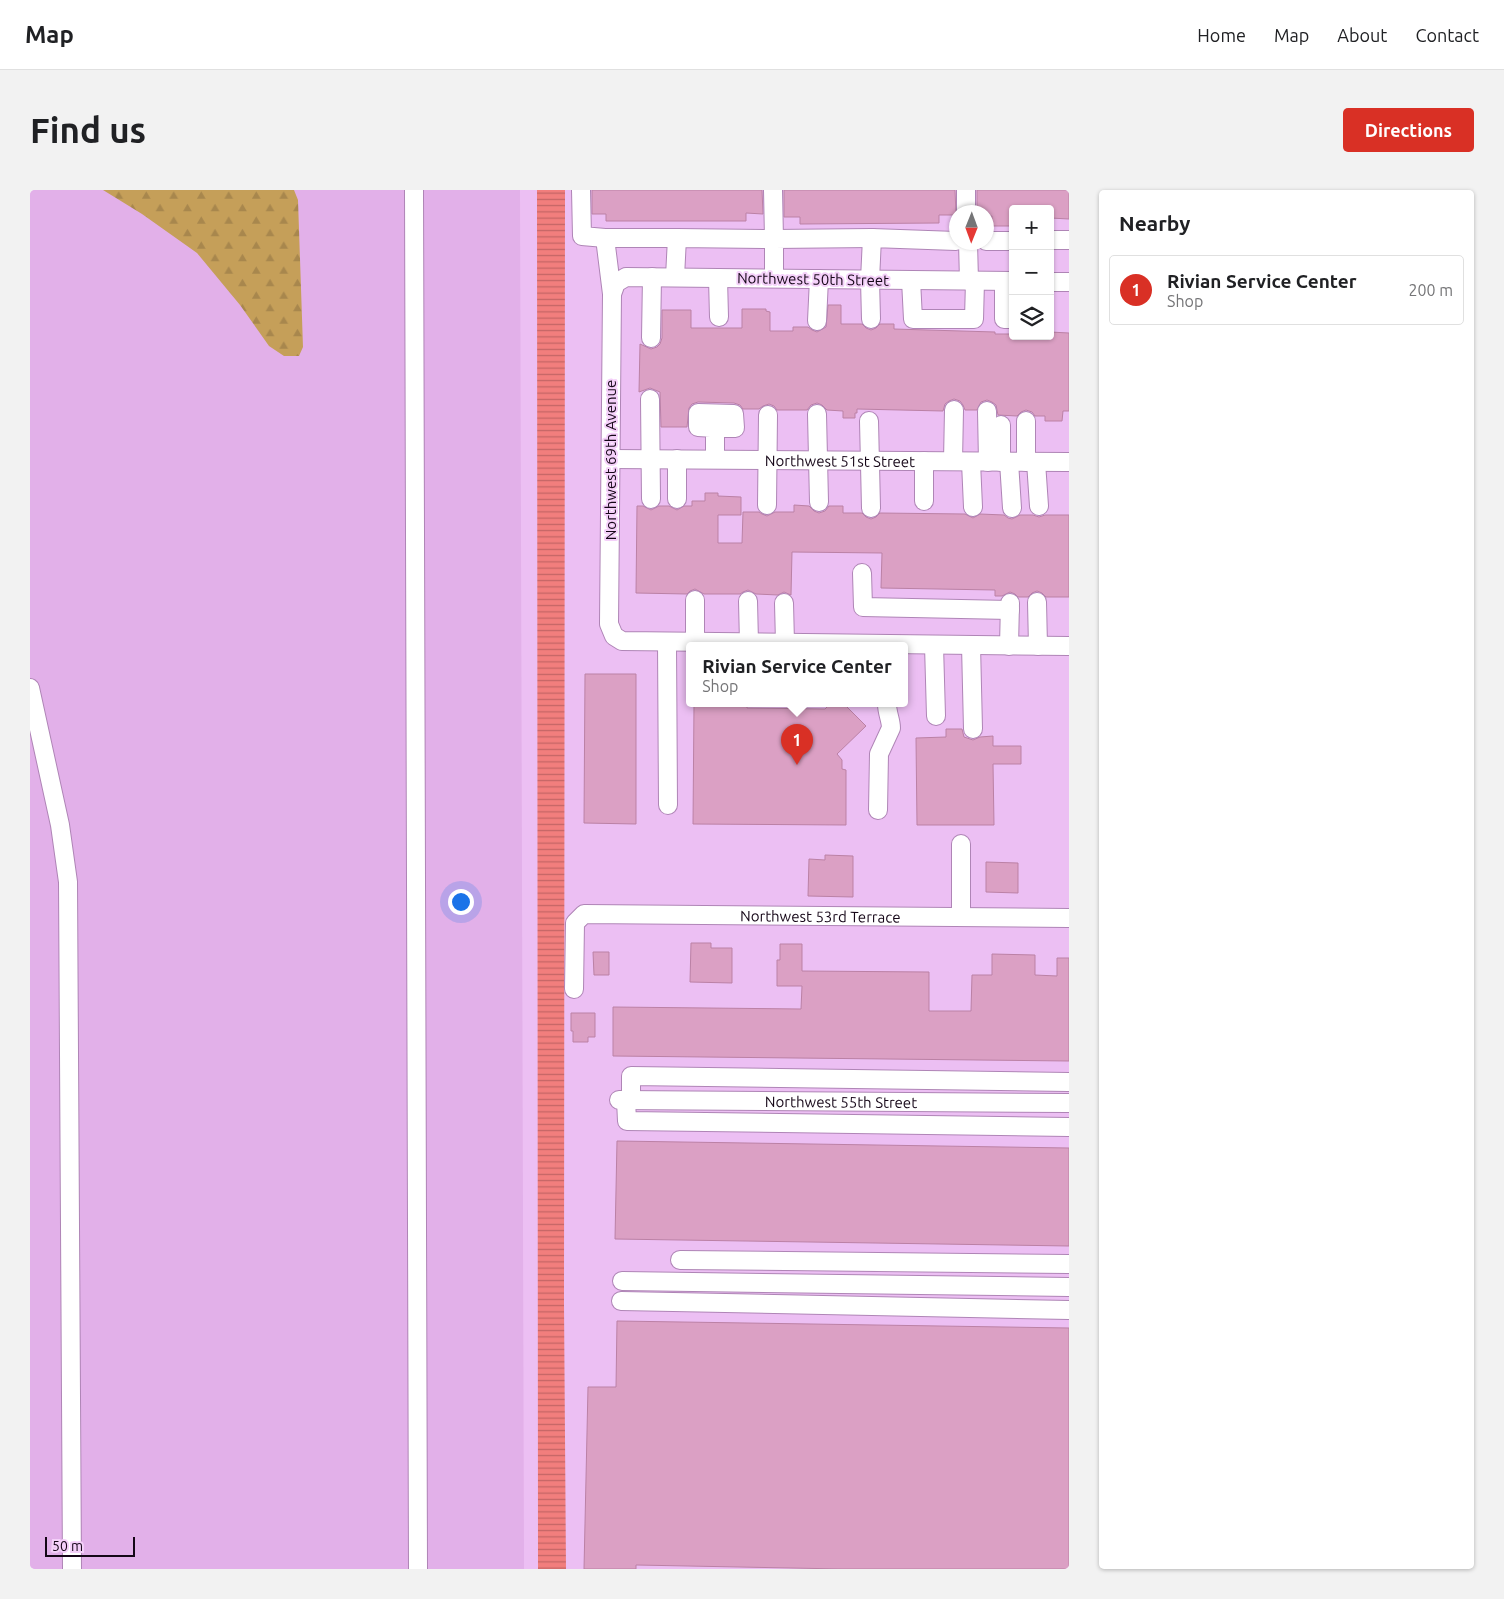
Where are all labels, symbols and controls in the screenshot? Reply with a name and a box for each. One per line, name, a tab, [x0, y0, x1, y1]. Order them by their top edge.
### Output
text: Map	[25, 21, 74, 48]
text: Home	[1197, 25, 1246, 45]
text: Map	[1274, 25, 1309, 45]
text: About	[1337, 25, 1387, 45]
text: Contact	[1415, 25, 1479, 45]
button: Directions	[1343, 108, 1474, 152]
text: Find us	[30, 110, 146, 150]
north arrow	[949, 205, 994, 250]
map controls	[1009, 205, 1054, 340]
button: +	[1009, 205, 1054, 250]
text: Nearby	[1119, 211, 1190, 235]
button: −	[1009, 250, 1054, 295]
street label: Northwest 50th Street	[737, 269, 889, 289]
text: Rivian Service Center	[1167, 270, 1357, 292]
text: 1	[1131, 281, 1141, 299]
text: 200 m	[1408, 281, 1453, 299]
text: Shop	[1167, 292, 1203, 310]
button: layers	[1009, 295, 1054, 340]
street label: Northwest 69th Avenue	[602, 380, 619, 540]
street label: Northwest 51st Street	[765, 452, 915, 469]
popup	[686, 642, 908, 707]
text: Rivian Service Center	[702, 655, 892, 677]
text: Shop	[702, 677, 738, 695]
pin: 1	[781, 724, 813, 765]
your location	[448, 889, 474, 915]
street label: Northwest 53rd Terrace	[740, 907, 901, 925]
street label: Northwest 55th Street	[765, 1092, 917, 1110]
scale bar	[45, 1534, 135, 1557]
text: 50 m	[52, 1538, 83, 1554]

